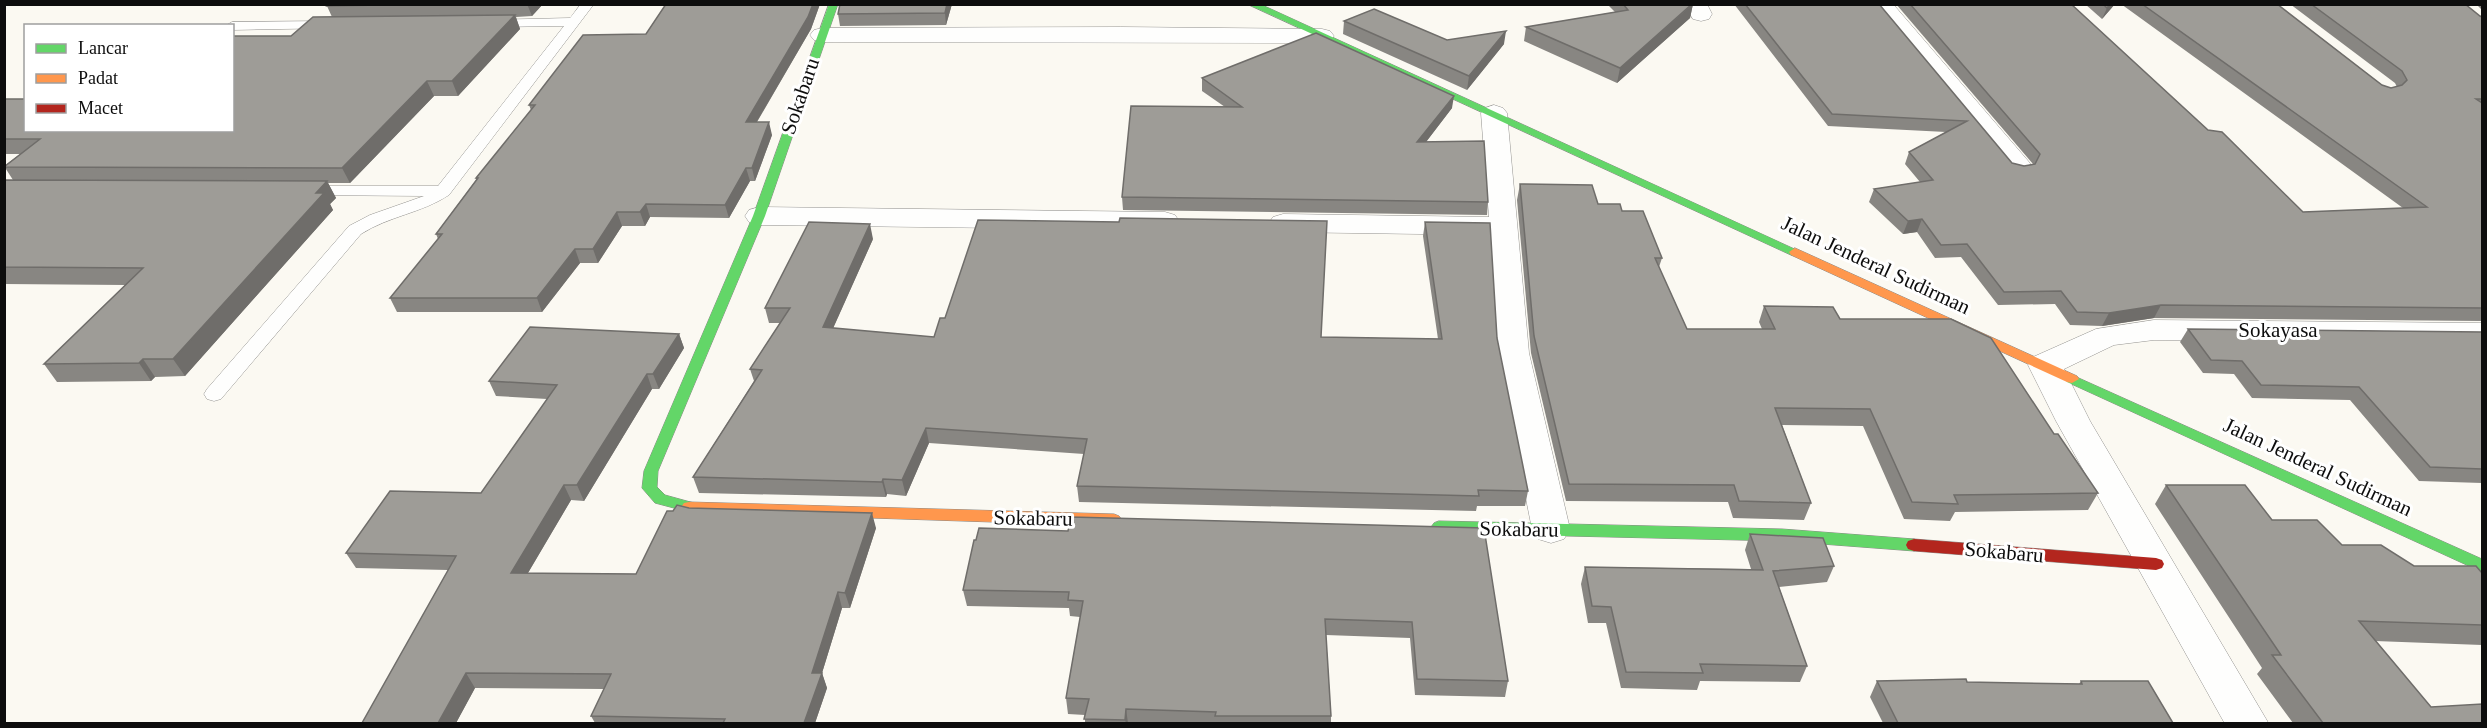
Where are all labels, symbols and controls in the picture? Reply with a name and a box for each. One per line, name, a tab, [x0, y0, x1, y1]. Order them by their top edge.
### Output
legend	[24, 24, 234, 132]
text: Lancar	[78, 38, 128, 58]
street label: Sokabaru	[776, 54, 824, 137]
text: Padat	[78, 68, 118, 88]
text: Macet	[78, 98, 123, 118]
street label: Jalan Jenderal Sudirman	[1778, 211, 1975, 319]
street label: Sokayasa	[2238, 318, 2318, 342]
street label: Jalan Jenderal Sudirman	[2220, 413, 2417, 521]
street label: Sokabaru	[993, 505, 1073, 531]
street label: Sokabaru	[1479, 516, 1559, 542]
street label: Sokabaru	[1963, 537, 2045, 567]

